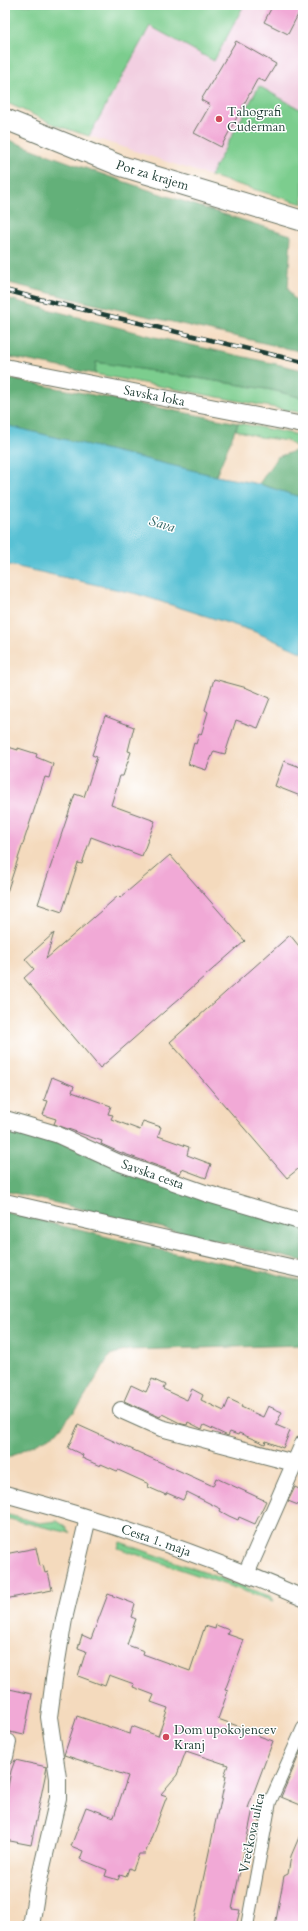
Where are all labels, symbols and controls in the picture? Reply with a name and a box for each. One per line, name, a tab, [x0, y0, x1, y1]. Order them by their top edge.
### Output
place label: Tahografi Cuderman	[227, 103, 286, 136]
marker: Tahografi Cuderman	[214, 114, 224, 124]
street label: Pot za krajem	[113, 156, 191, 195]
street label: Savska loka	[122, 381, 187, 411]
water label: Sava	[147, 511, 177, 537]
street label: Savska cesta	[119, 1155, 187, 1194]
street label: Cesta 1. maja	[119, 1520, 194, 1561]
place label: Dom upokojencev Kranj	[174, 1721, 277, 1754]
marker: Dom upokojencev Kranj	[161, 1732, 171, 1742]
street label: Vrečkova ulica	[235, 1791, 269, 1875]

